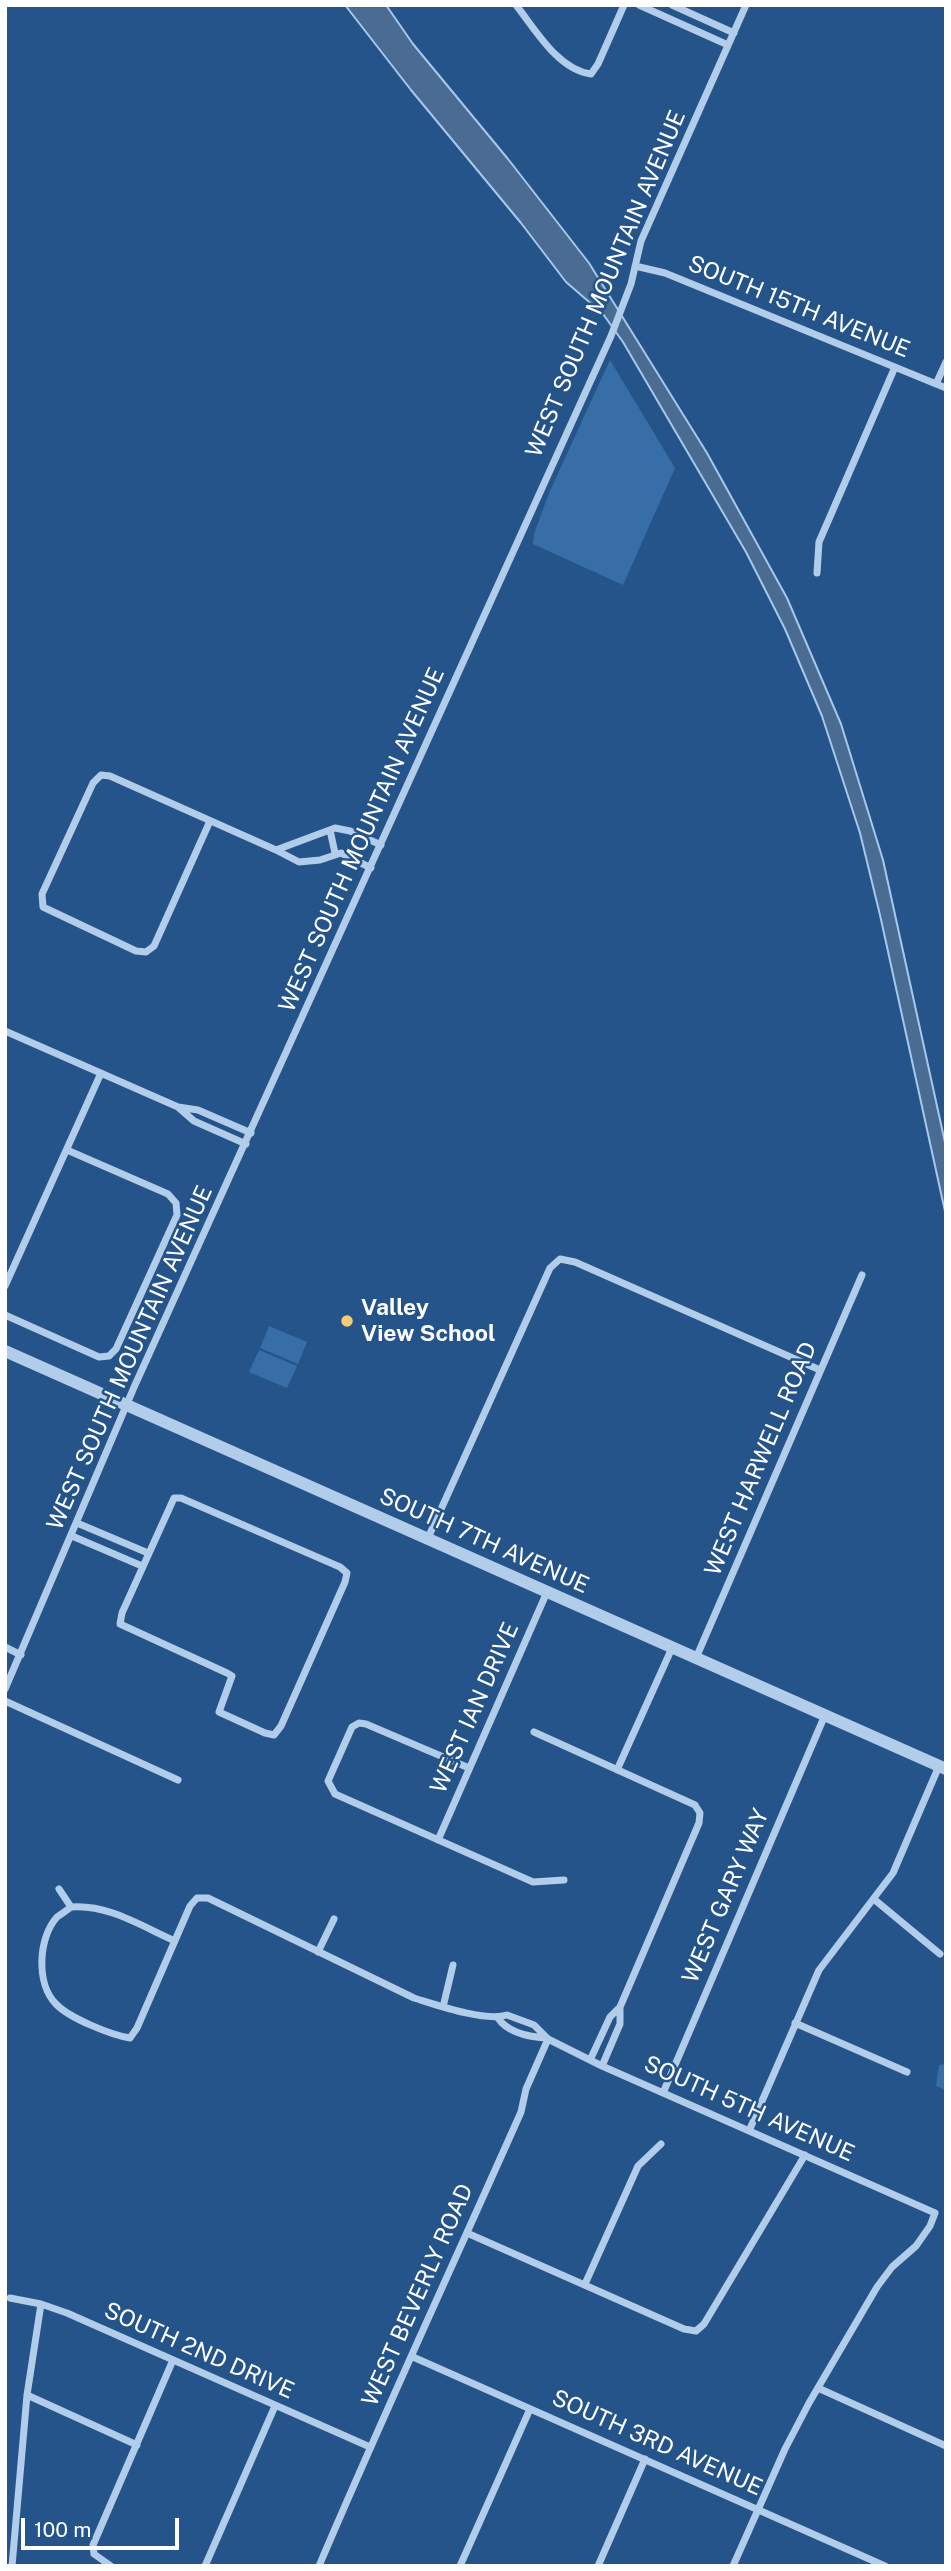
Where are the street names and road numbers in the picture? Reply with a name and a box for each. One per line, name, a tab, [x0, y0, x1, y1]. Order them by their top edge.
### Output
street label: WEST SOUTH MOUNTAIN AVENUE	[520, 106, 692, 462]
street label: SOUTH 15TH AVENUE	[684, 250, 914, 364]
street label: WEST SOUTH MOUNTAIN AVENUE	[273, 663, 451, 1017]
street label: WEST SOUTH MOUNTAIN AVENUE	[41, 1181, 219, 1535]
street label: WEST HARWELL ROAD	[699, 1338, 823, 1580]
street label: SOUTH 7TH AVENUE	[375, 1482, 593, 1600]
street label: WEST IAN DRIVE	[425, 1618, 525, 1798]
street label: WEST GARY WAY	[677, 1805, 775, 1987]
street label: SOUTH 5TH AVENUE	[640, 2050, 858, 2168]
street label: WEST BEVERLY ROAD	[357, 2180, 479, 2410]
street label: SOUTH 2ND DRIVE	[100, 2297, 298, 2405]
street label: SOUTH 3RD AVENUE	[548, 2384, 766, 2502]

